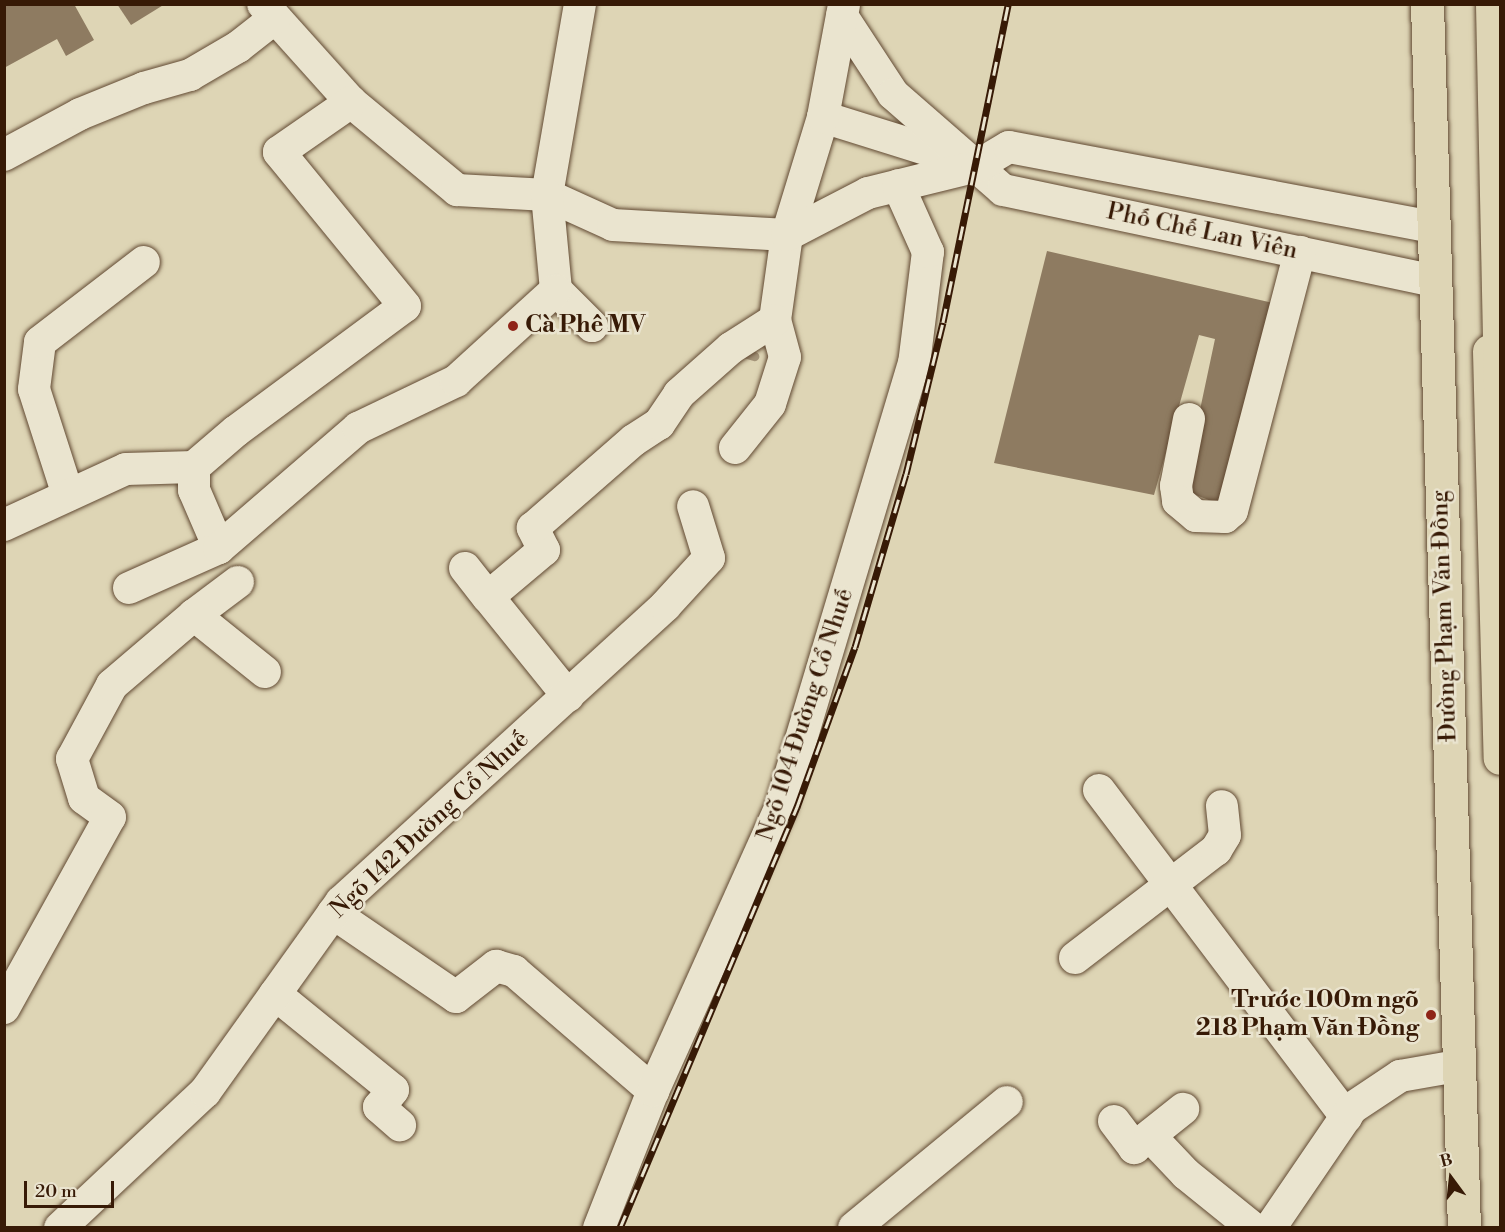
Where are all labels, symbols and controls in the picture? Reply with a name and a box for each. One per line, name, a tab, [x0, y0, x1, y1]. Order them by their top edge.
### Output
street label: Phố Chế Lan Viên	[1104, 198, 1300, 266]
place label: Cà Phê MV	[525, 312, 646, 340]
marker: Cà Phê MV	[506, 319, 520, 333]
street label: Đường Phạm Văn Đồng	[1426, 490, 1464, 742]
street label: Ngõ 104 Đường Cổ Nhuế	[752, 585, 860, 845]
street label: Ngõ 142 Đường Cổ Nhuế	[325, 725, 535, 925]
place label: Trước 100m ngõ 218 Phạm Văn Đồng	[1196, 987, 1419, 1043]
marker: Trước 100m ngõ 218 Phạm Văn Đồng	[1424, 1008, 1438, 1022]
north arrow	[1421, 1148, 1481, 1208]
text: B	[1438, 1149, 1455, 1172]
scale bar	[27, 1169, 117, 1207]
text: 20 m	[35, 1180, 77, 1203]

